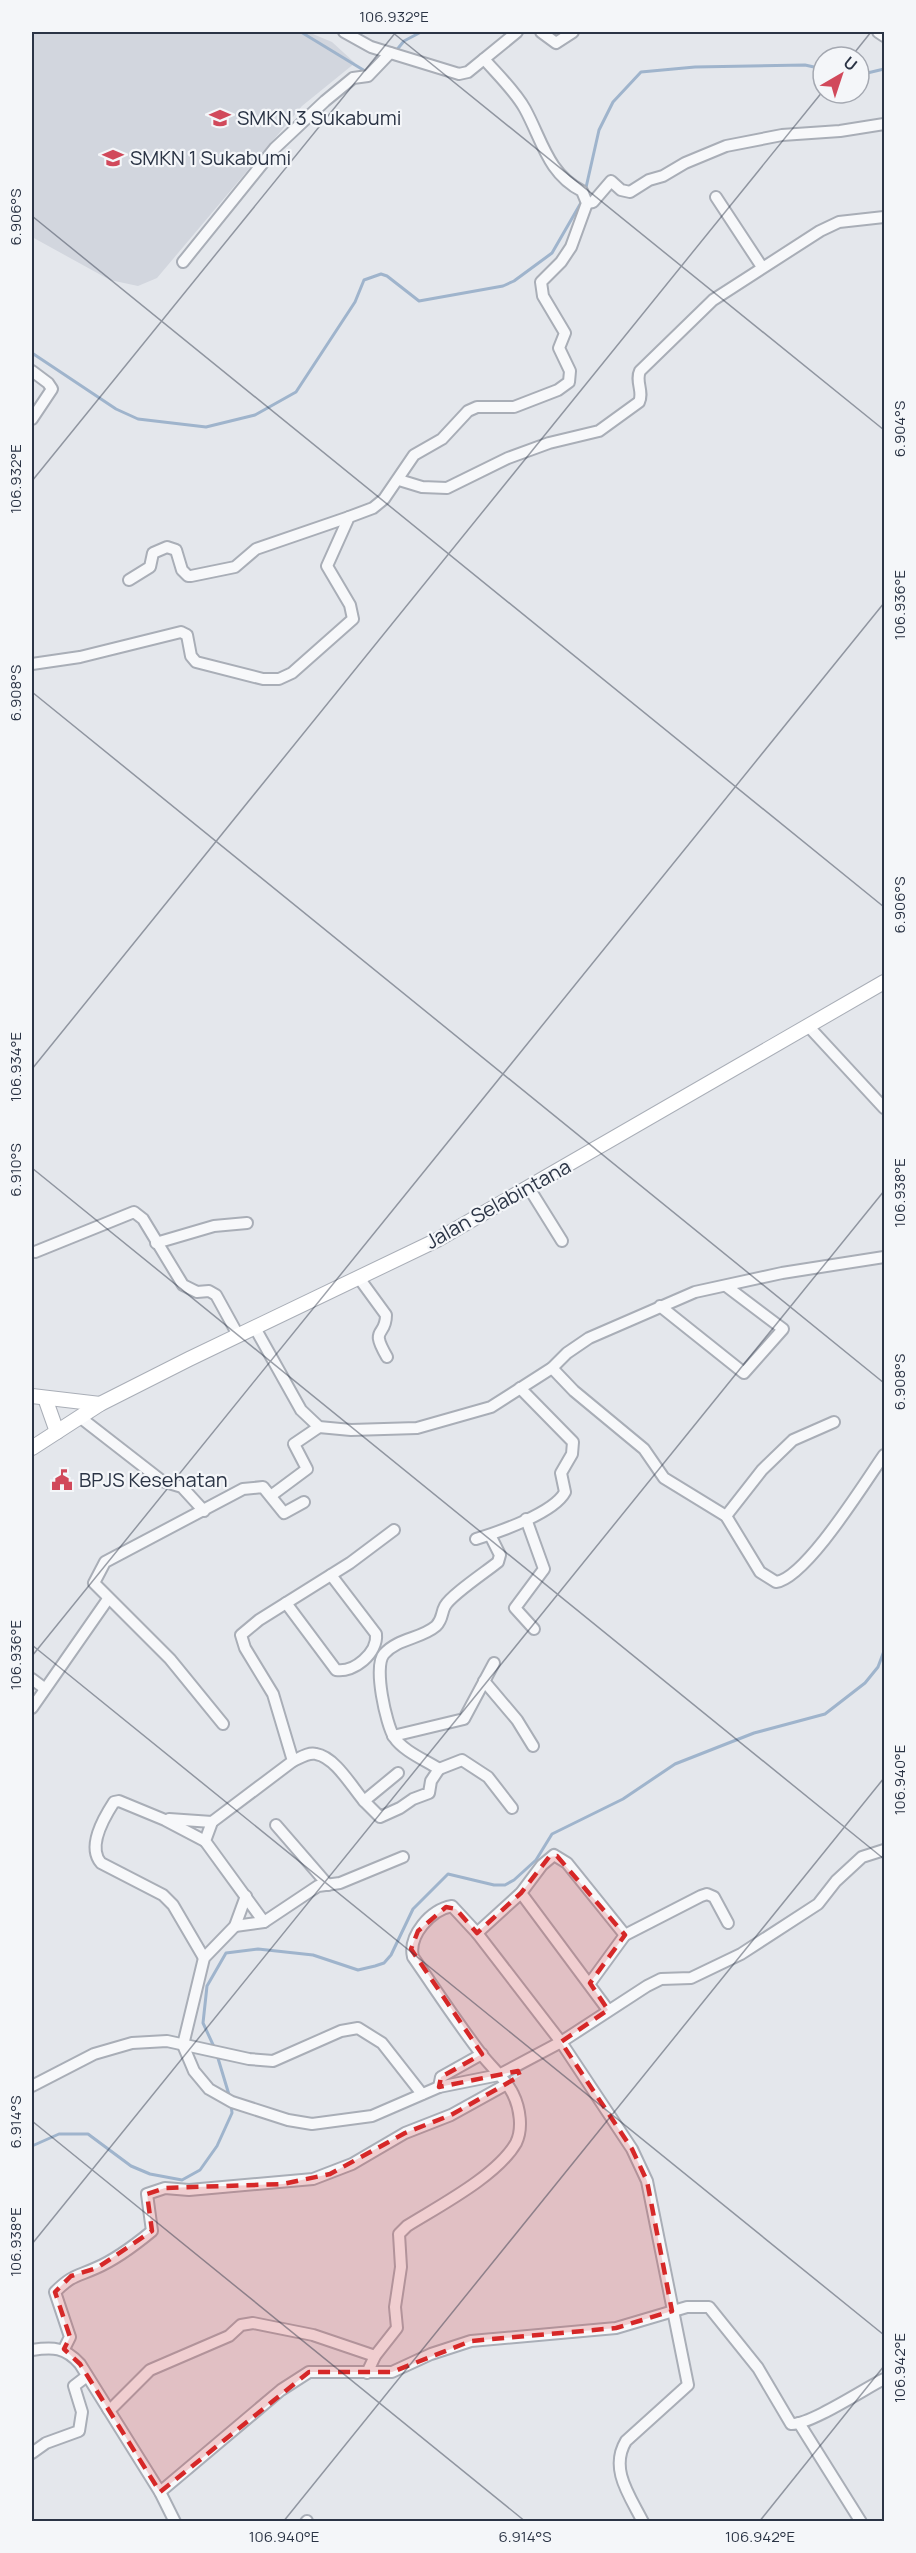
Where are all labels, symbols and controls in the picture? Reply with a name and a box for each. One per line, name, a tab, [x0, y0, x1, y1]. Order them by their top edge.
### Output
text: 106.932°E	[359, 6, 429, 27]
north arrow	[811, 45, 871, 105]
text: U	[839, 51, 862, 76]
place label: SMKN 3 Sukabumi	[237, 104, 401, 131]
school or university icon: SMKN 3 Sukabumi	[208, 106, 232, 130]
place label: SMKN 1 Sukabumi	[130, 144, 291, 171]
school or university icon: SMKN 1 Sukabumi	[101, 146, 125, 170]
text: 6.906°S	[5, 189, 26, 245]
text: 6.904°S	[889, 401, 910, 457]
text: 106.932°E	[5, 444, 26, 514]
text: 106.936°E	[889, 570, 910, 640]
text: 6.908°S	[5, 665, 26, 721]
text: 6.906°S	[889, 877, 910, 933]
text: 106.934°E	[5, 1032, 26, 1102]
text: 6.910°S	[5, 1143, 26, 1197]
street label: Jalan Selabintana	[420, 1152, 575, 1255]
text: 106.938°E	[889, 1158, 910, 1228]
text: 6.908°S	[889, 1354, 910, 1410]
place label: BPJS Kesehatan	[79, 1466, 228, 1493]
public building icon: BPJS Kesehatan	[50, 1468, 74, 1492]
text: 106.936°E	[5, 1620, 26, 1690]
text: 106.940°E	[889, 1745, 910, 1815]
text: 6.914°S	[5, 2095, 26, 2149]
text: 106.938°E	[5, 2207, 26, 2277]
text: 106.942°E	[889, 2333, 910, 2403]
text: 106.940°E	[249, 2526, 319, 2547]
text: 6.914°S	[498, 2526, 552, 2547]
text: 106.942°E	[725, 2526, 795, 2547]

